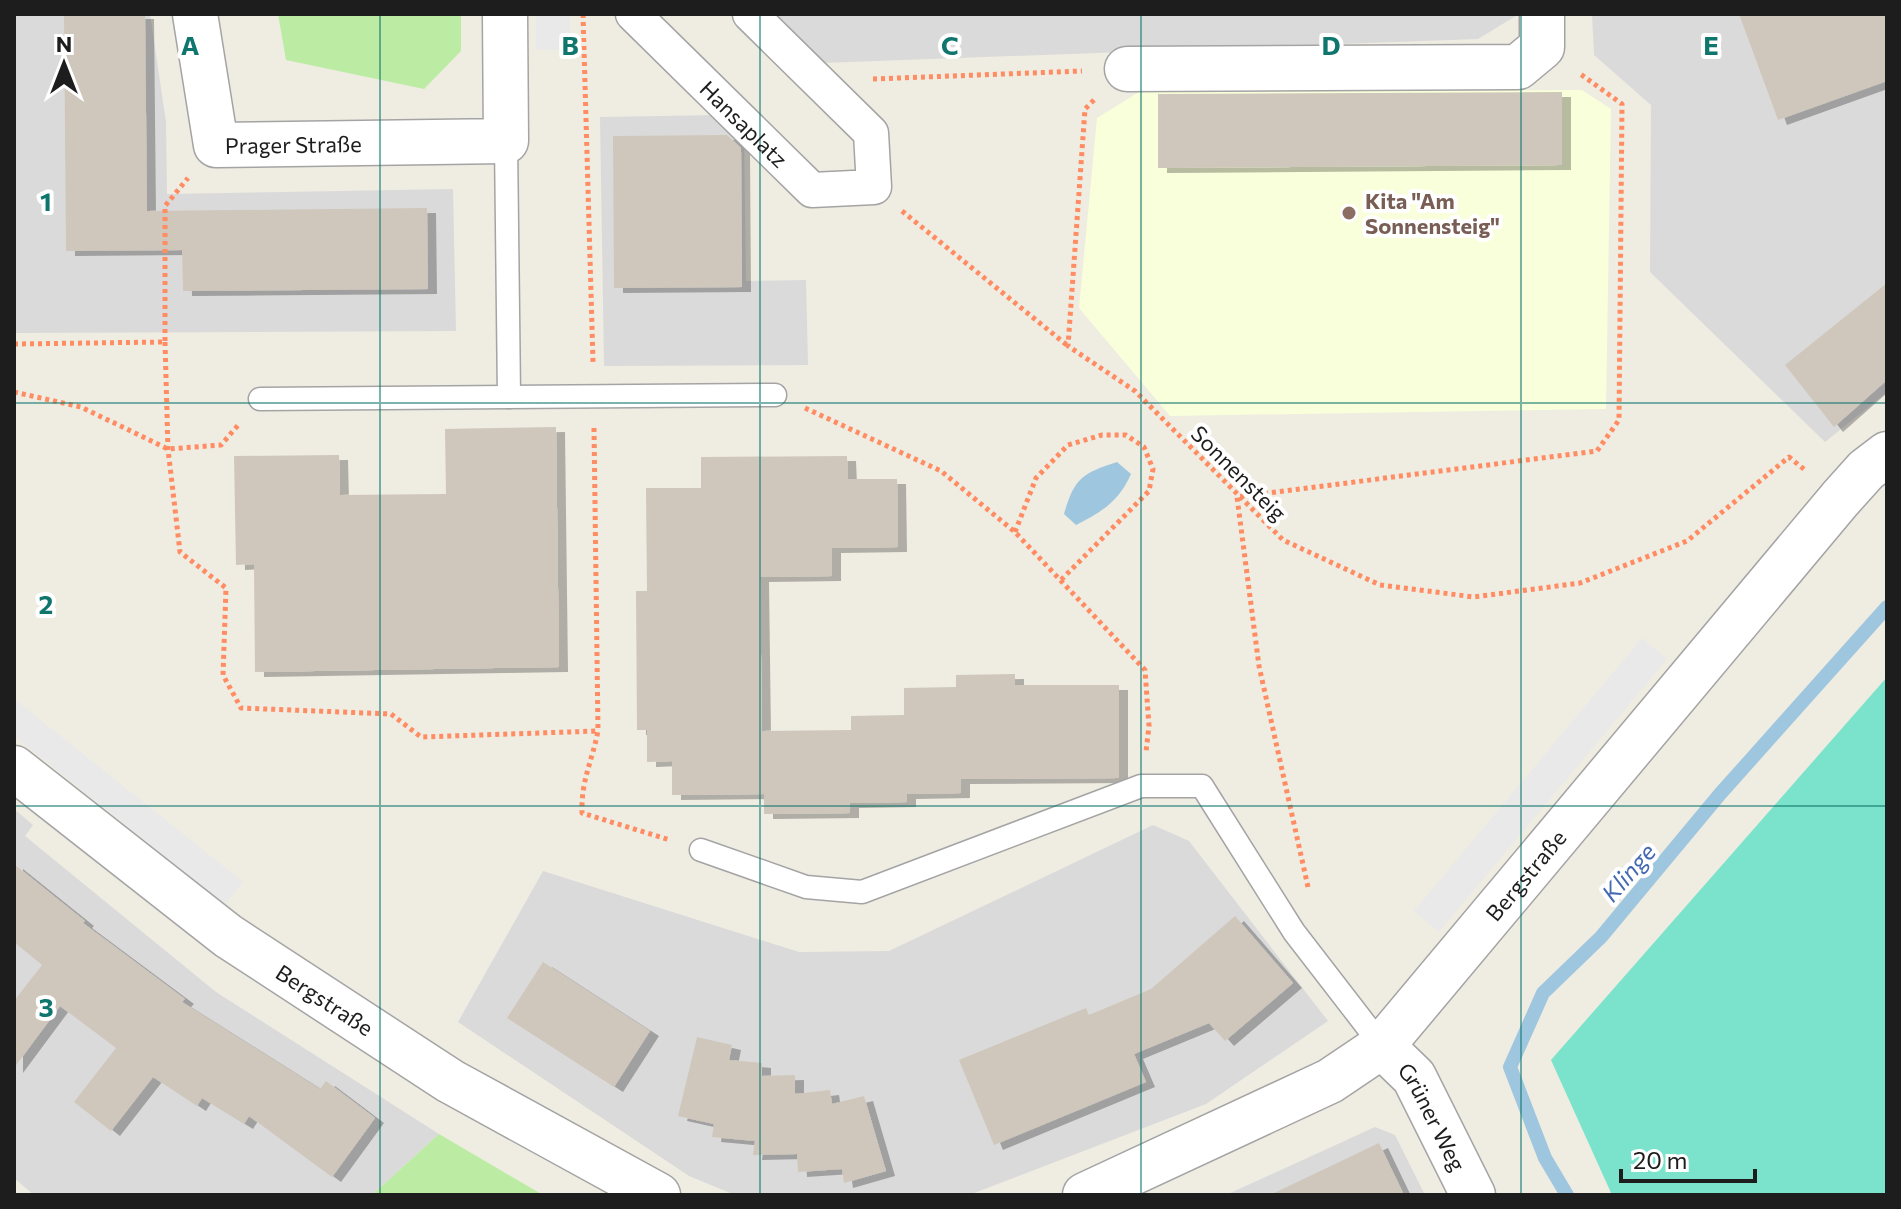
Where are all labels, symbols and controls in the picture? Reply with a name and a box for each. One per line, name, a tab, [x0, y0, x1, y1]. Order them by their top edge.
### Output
north arrow	[24, 24, 104, 104]
text: A	[181, 29, 200, 60]
text: B	[561, 29, 579, 60]
text: C	[941, 29, 959, 60]
text: D	[1321, 29, 1341, 60]
text: E	[1703, 29, 1719, 60]
text: N	[56, 30, 72, 57]
street label: Hansaplatz	[695, 74, 794, 172]
street label: Prager Straße	[225, 129, 362, 158]
text: 1	[40, 185, 52, 216]
place label: Kita "Am Sonnensteig"	[1365, 187, 1500, 239]
marker: Kita "Am Sonnensteig"	[1340, 204, 1358, 222]
street label: Sonnensteig	[1186, 420, 1292, 526]
text: 2	[39, 588, 53, 619]
street label: Bergstraße	[1479, 824, 1571, 926]
water label: Klinge	[1595, 837, 1661, 907]
street label: Bergstraße	[271, 958, 379, 1041]
text: 3	[38, 991, 54, 1022]
street label: Grüner Weg	[1393, 1056, 1472, 1175]
scale bar	[1621, 1133, 1755, 1183]
text: 20 m	[1633, 1145, 1687, 1174]

